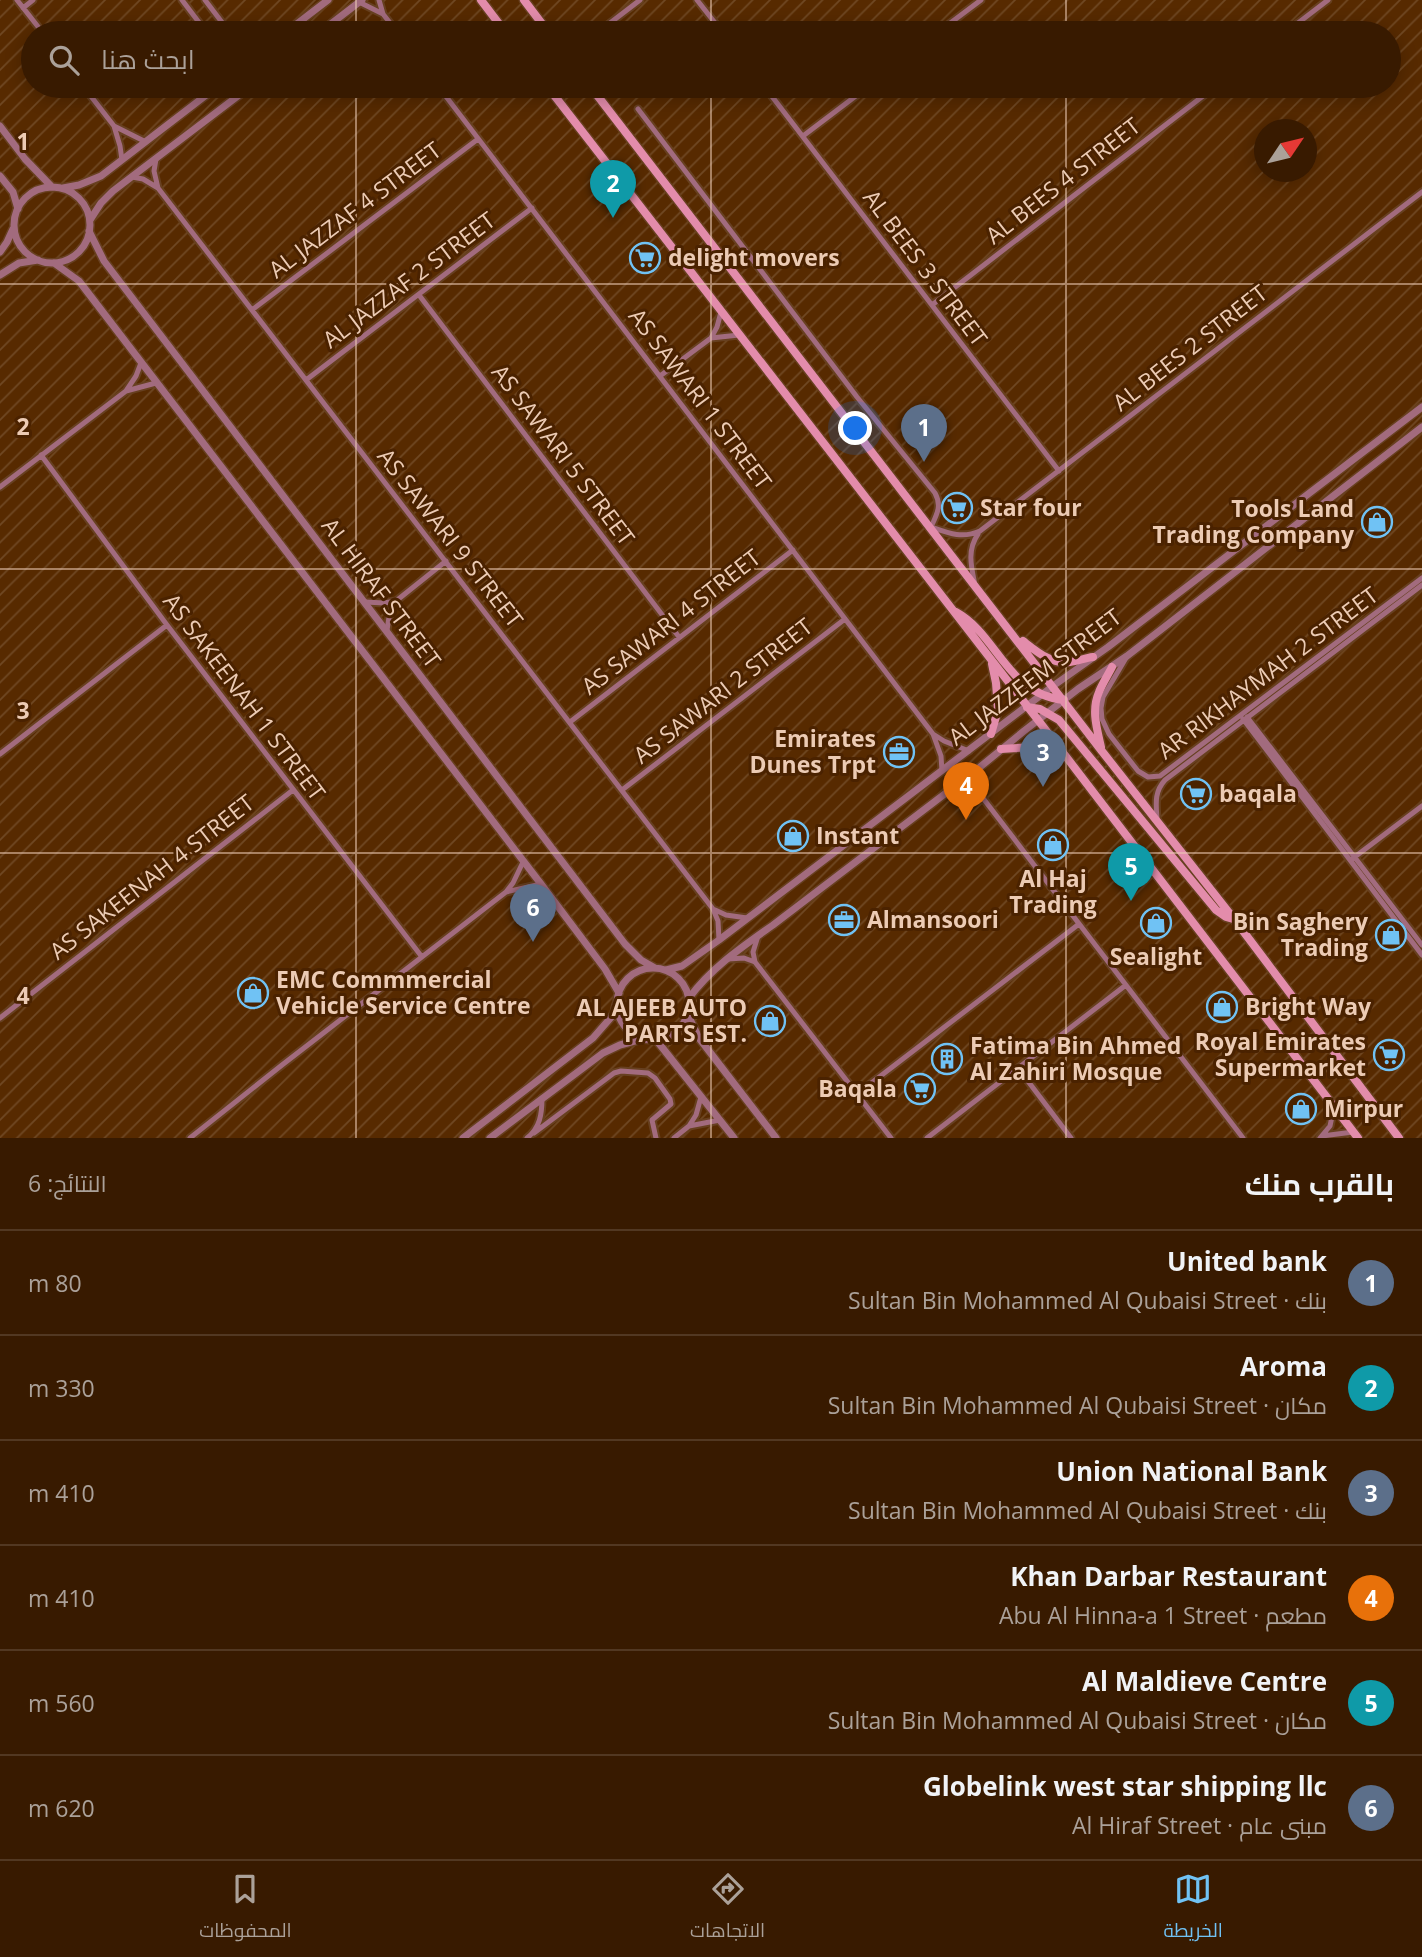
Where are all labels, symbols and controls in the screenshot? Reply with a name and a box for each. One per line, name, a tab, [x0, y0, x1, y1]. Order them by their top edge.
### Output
search box	[21, 21, 1401, 98]
icon: search	[45, 41, 83, 79]
text: ابحث هنا	[101, 41, 195, 77]
street label: AL BEES 4 STREET	[978, 109, 1147, 251]
north arrow	[1254, 119, 1317, 182]
text: 1	[16, 125, 30, 157]
street label: AL JAZZAF 4 STREET	[261, 133, 448, 285]
pin: 2	[590, 160, 636, 218]
street label: AL BEES 3 STREET	[856, 183, 995, 353]
street label: AL JAZZAF 2 STREET	[315, 203, 502, 355]
supermarket icon: delight movers	[628, 241, 662, 275]
place label: delight movers	[668, 241, 840, 273]
street label: AL BEES 2 STREET	[1105, 276, 1274, 418]
street label: AS SAWARI 1 STREET	[622, 301, 780, 496]
street label: AS SAWARI 5 STREET	[485, 357, 643, 552]
pin: 1	[901, 404, 947, 462]
text: 2	[16, 410, 30, 442]
your location	[838, 411, 872, 445]
street label: AS SAWARI 9 STREET	[371, 441, 531, 634]
supermarket icon: Star four	[940, 491, 974, 525]
place label: Star four	[980, 491, 1082, 523]
place label: Tools Land Trading Company	[1153, 492, 1355, 550]
shop icon: Tools Land Trading Company	[1360, 505, 1394, 539]
street label: AL HIRAF STREET	[315, 511, 449, 674]
street label: AS SAWARI 4 STREET	[574, 541, 767, 701]
street label: AR RIKHAYMAH 2 STREET	[1150, 578, 1385, 766]
street label: AS SAKEENAH 1 STREET	[156, 586, 333, 807]
street label: AL JAZZEEM STREET	[941, 600, 1128, 752]
street label: AS SAWARI 2 STREET	[626, 610, 819, 770]
text: 3	[16, 694, 30, 726]
place label: Emirates Dunes Trpt	[749, 722, 876, 780]
pin: 3	[1020, 729, 1066, 787]
office icon: Emirates Dunes Trpt	[882, 735, 916, 769]
pin: 4	[943, 762, 989, 820]
supermarket icon: baqala	[1179, 777, 1213, 811]
place label: baqala	[1219, 777, 1297, 809]
street label: AS SAKEENAH 4 STREET	[42, 786, 261, 966]
shop icon: Instant	[776, 819, 810, 853]
place label: Instant	[816, 819, 899, 851]
shop icon: Al Haj Trading	[1036, 828, 1070, 862]
pin: 5	[1108, 843, 1154, 901]
place label: Al Haj Trading	[1009, 862, 1097, 920]
pin: 6	[510, 884, 556, 942]
office icon: Almansoori	[827, 903, 861, 937]
place label: Almansoori	[867, 903, 999, 935]
place label: Bin Saghery Trading	[1233, 905, 1369, 963]
shop icon: Sealight	[1139, 906, 1173, 940]
shop icon: Bin Saghery Trading	[1374, 918, 1408, 952]
place label: Sealight	[1110, 940, 1202, 972]
place label: EMC Commmercial Vehicle Service Centre	[276, 963, 531, 1021]
shop icon: EMC Commmercial Vehicle Service Centre	[236, 976, 270, 1010]
text: 4	[16, 979, 30, 1011]
shop icon: Bright Way	[1205, 990, 1239, 1024]
place label: Bright Way	[1245, 990, 1372, 1022]
place label: AL AJEEB AUTO PARTS EST.	[577, 991, 747, 1049]
shop icon: AL AJEEB AUTO PARTS EST.	[753, 1004, 787, 1038]
place label: Royal Emirates Supermarket	[1195, 1025, 1366, 1083]
place label: Fatima Bin Ahmed Al Zahiri Mosque	[970, 1029, 1181, 1087]
supermarket icon: Royal Emirates Supermarket	[1372, 1038, 1406, 1072]
building icon: Fatima Bin Ahmed Al Zahiri Mosque	[930, 1042, 964, 1076]
place label: Baqala	[818, 1072, 897, 1104]
supermarket icon: Baqala	[903, 1072, 937, 1106]
shop icon: Mirpur	[1284, 1092, 1318, 1126]
place label: Mirpur	[1324, 1092, 1403, 1124]
text: بالقرب منك	[1245, 1163, 1394, 1204]
text: النتائج: 6	[28, 1167, 107, 1199]
text: United bank	[1167, 1243, 1327, 1279]
text: 80 m	[28, 1267, 82, 1299]
text: 1	[1364, 1267, 1378, 1299]
text: بنك · Sultan Bin Mohammed Al Qubaisi Street	[848, 1284, 1327, 1316]
text: Aroma	[1240, 1348, 1327, 1384]
text: 330 m	[28, 1372, 95, 1404]
text: 2	[1364, 1372, 1378, 1404]
text: مكان · Sultan Bin Mohammed Al Qubaisi Street	[828, 1389, 1327, 1421]
text: Union National Bank	[1056, 1453, 1327, 1489]
text: 410 m	[28, 1477, 95, 1509]
text: 3	[1364, 1477, 1378, 1509]
text: بنك · Sultan Bin Mohammed Al Qubaisi Street	[848, 1494, 1327, 1526]
text: Khan Darbar Restaurant	[1010, 1558, 1327, 1594]
text: 410 m	[28, 1582, 95, 1614]
text: 4	[1364, 1582, 1378, 1614]
text: مطعم · Abu Al Hinna-a 1 Street	[999, 1599, 1327, 1631]
text: Al Maldieve Centre	[1082, 1663, 1327, 1699]
text: 560 m	[28, 1687, 95, 1719]
text: 5	[1364, 1687, 1378, 1719]
text: مكان · Sultan Bin Mohammed Al Qubaisi Street	[828, 1704, 1327, 1736]
text: Globelink west star shipping llc	[923, 1768, 1327, 1804]
text: 620 m	[28, 1792, 95, 1824]
text: 6	[1364, 1792, 1378, 1824]
text: مبنى عام · Al Hiraf Street	[1072, 1809, 1327, 1841]
tab: المحفوظات	[199, 1870, 292, 1948]
tab: الاتجاهات	[690, 1870, 765, 1948]
tab: الخريطة	[1164, 1870, 1223, 1948]

